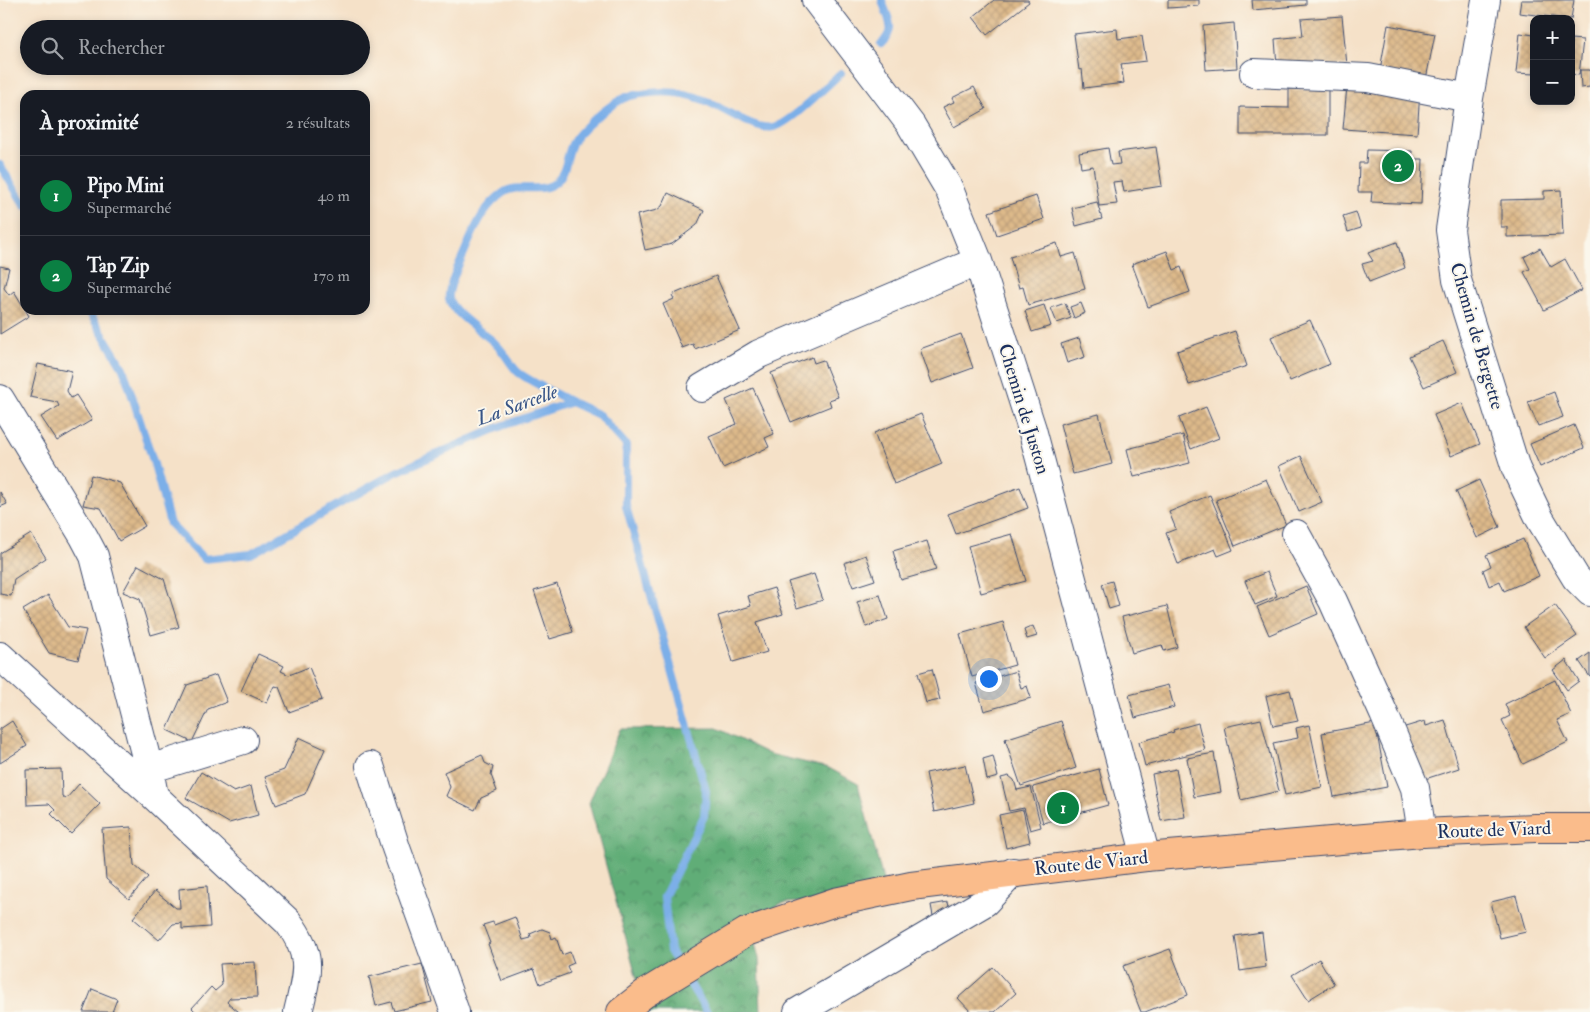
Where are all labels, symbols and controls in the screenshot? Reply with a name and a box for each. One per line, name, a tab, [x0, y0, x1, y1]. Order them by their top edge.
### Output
map controls	[1530, 15, 1575, 105]
button: +	[1530, 15, 1575, 60]
search box	[20, 20, 370, 75]
icon: search	[38, 34, 66, 62]
text: Rechercher	[78, 36, 165, 60]
button: −	[1530, 60, 1575, 105]
text: À proximité	[40, 109, 138, 136]
text: 2 résultats	[286, 113, 350, 133]
pin: 2	[1382, 147, 1414, 185]
text: Pipo Mini	[87, 174, 164, 198]
text: 1	[53, 186, 59, 206]
text: 40 m	[317, 186, 350, 206]
text: Supermarché	[87, 198, 171, 218]
text: Tap Zip	[87, 254, 149, 278]
street label: Chemin de Bergette	[1445, 260, 1509, 412]
text: 2	[52, 266, 60, 286]
text: 170 m	[313, 266, 350, 286]
text: Supermarché	[87, 278, 171, 298]
street label: Chemin de Juston	[993, 341, 1055, 477]
water label: La Sarcelle	[472, 379, 561, 432]
your location	[976, 666, 1002, 692]
pin: 1	[1047, 789, 1079, 827]
street label: Route de Viard	[1436, 816, 1552, 844]
street label: Route de Viard	[1033, 845, 1150, 881]

